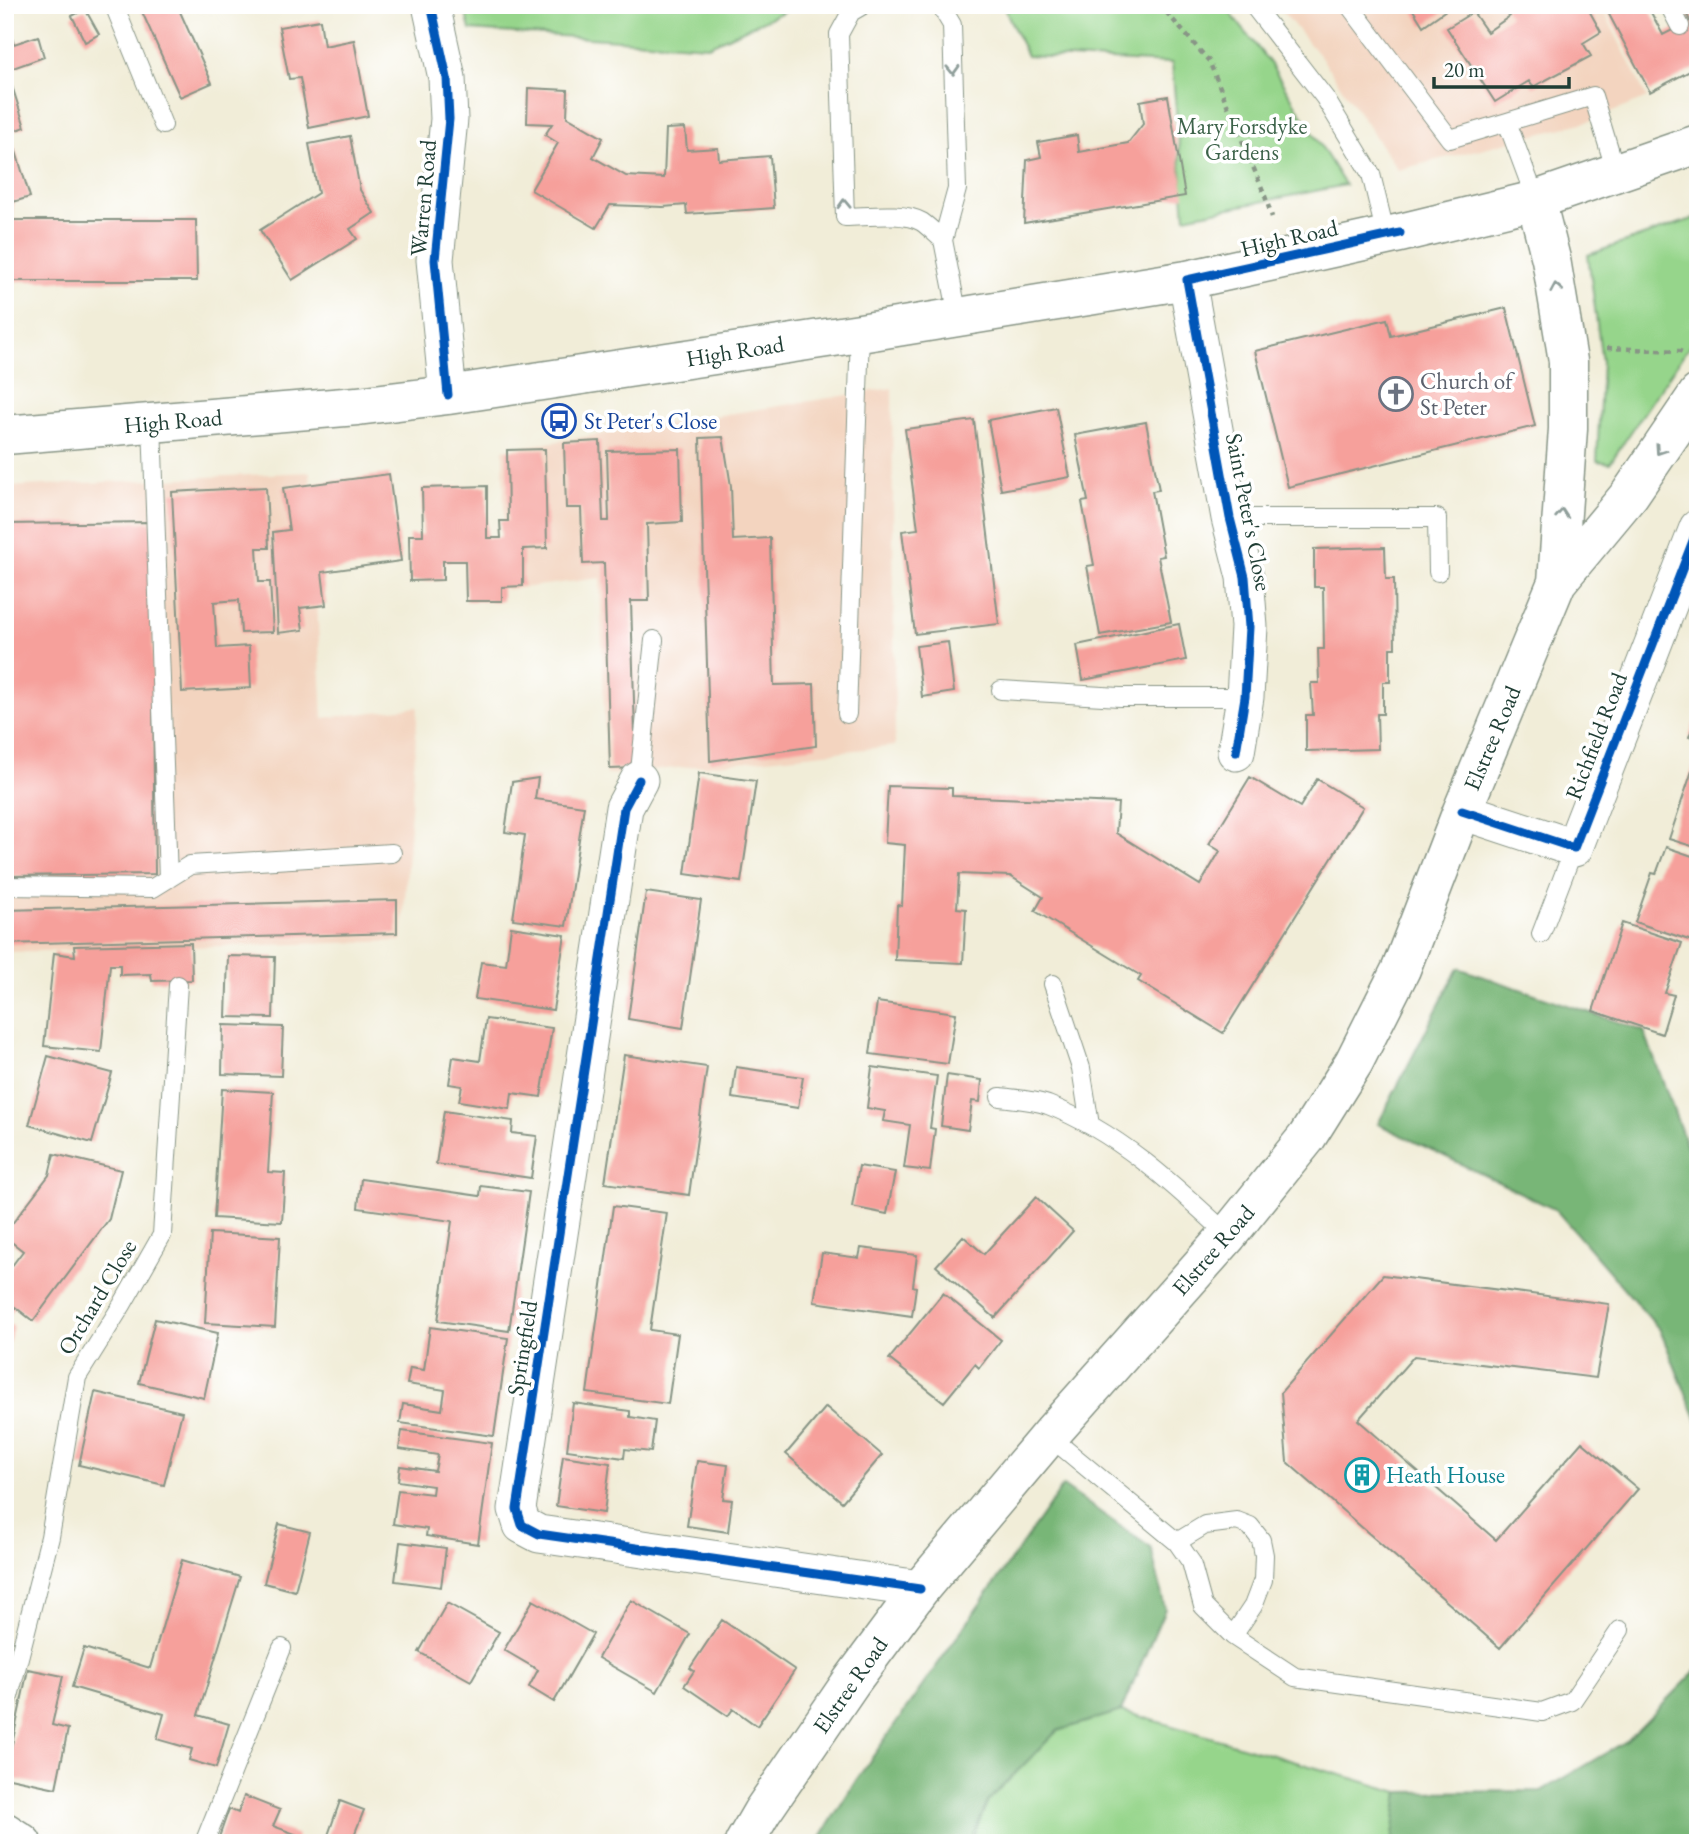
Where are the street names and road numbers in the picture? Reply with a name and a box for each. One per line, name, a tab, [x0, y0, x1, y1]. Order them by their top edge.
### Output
street label: Warren Road	[403, 138, 443, 258]
street label: High Road	[1237, 212, 1341, 264]
street label: High Road	[684, 328, 787, 374]
street label: High Road	[122, 402, 224, 440]
street label: Saint Peter's Close	[1219, 431, 1279, 593]
street label: Richfield Road	[1558, 668, 1634, 804]
street label: Elstree Road	[1456, 681, 1528, 795]
street label: Elstree Road	[1165, 1198, 1261, 1302]
street label: Orchard Close	[51, 1234, 143, 1360]
street label: Springfield	[500, 1298, 544, 1398]
street label: Elstree Road	[806, 1631, 894, 1739]

